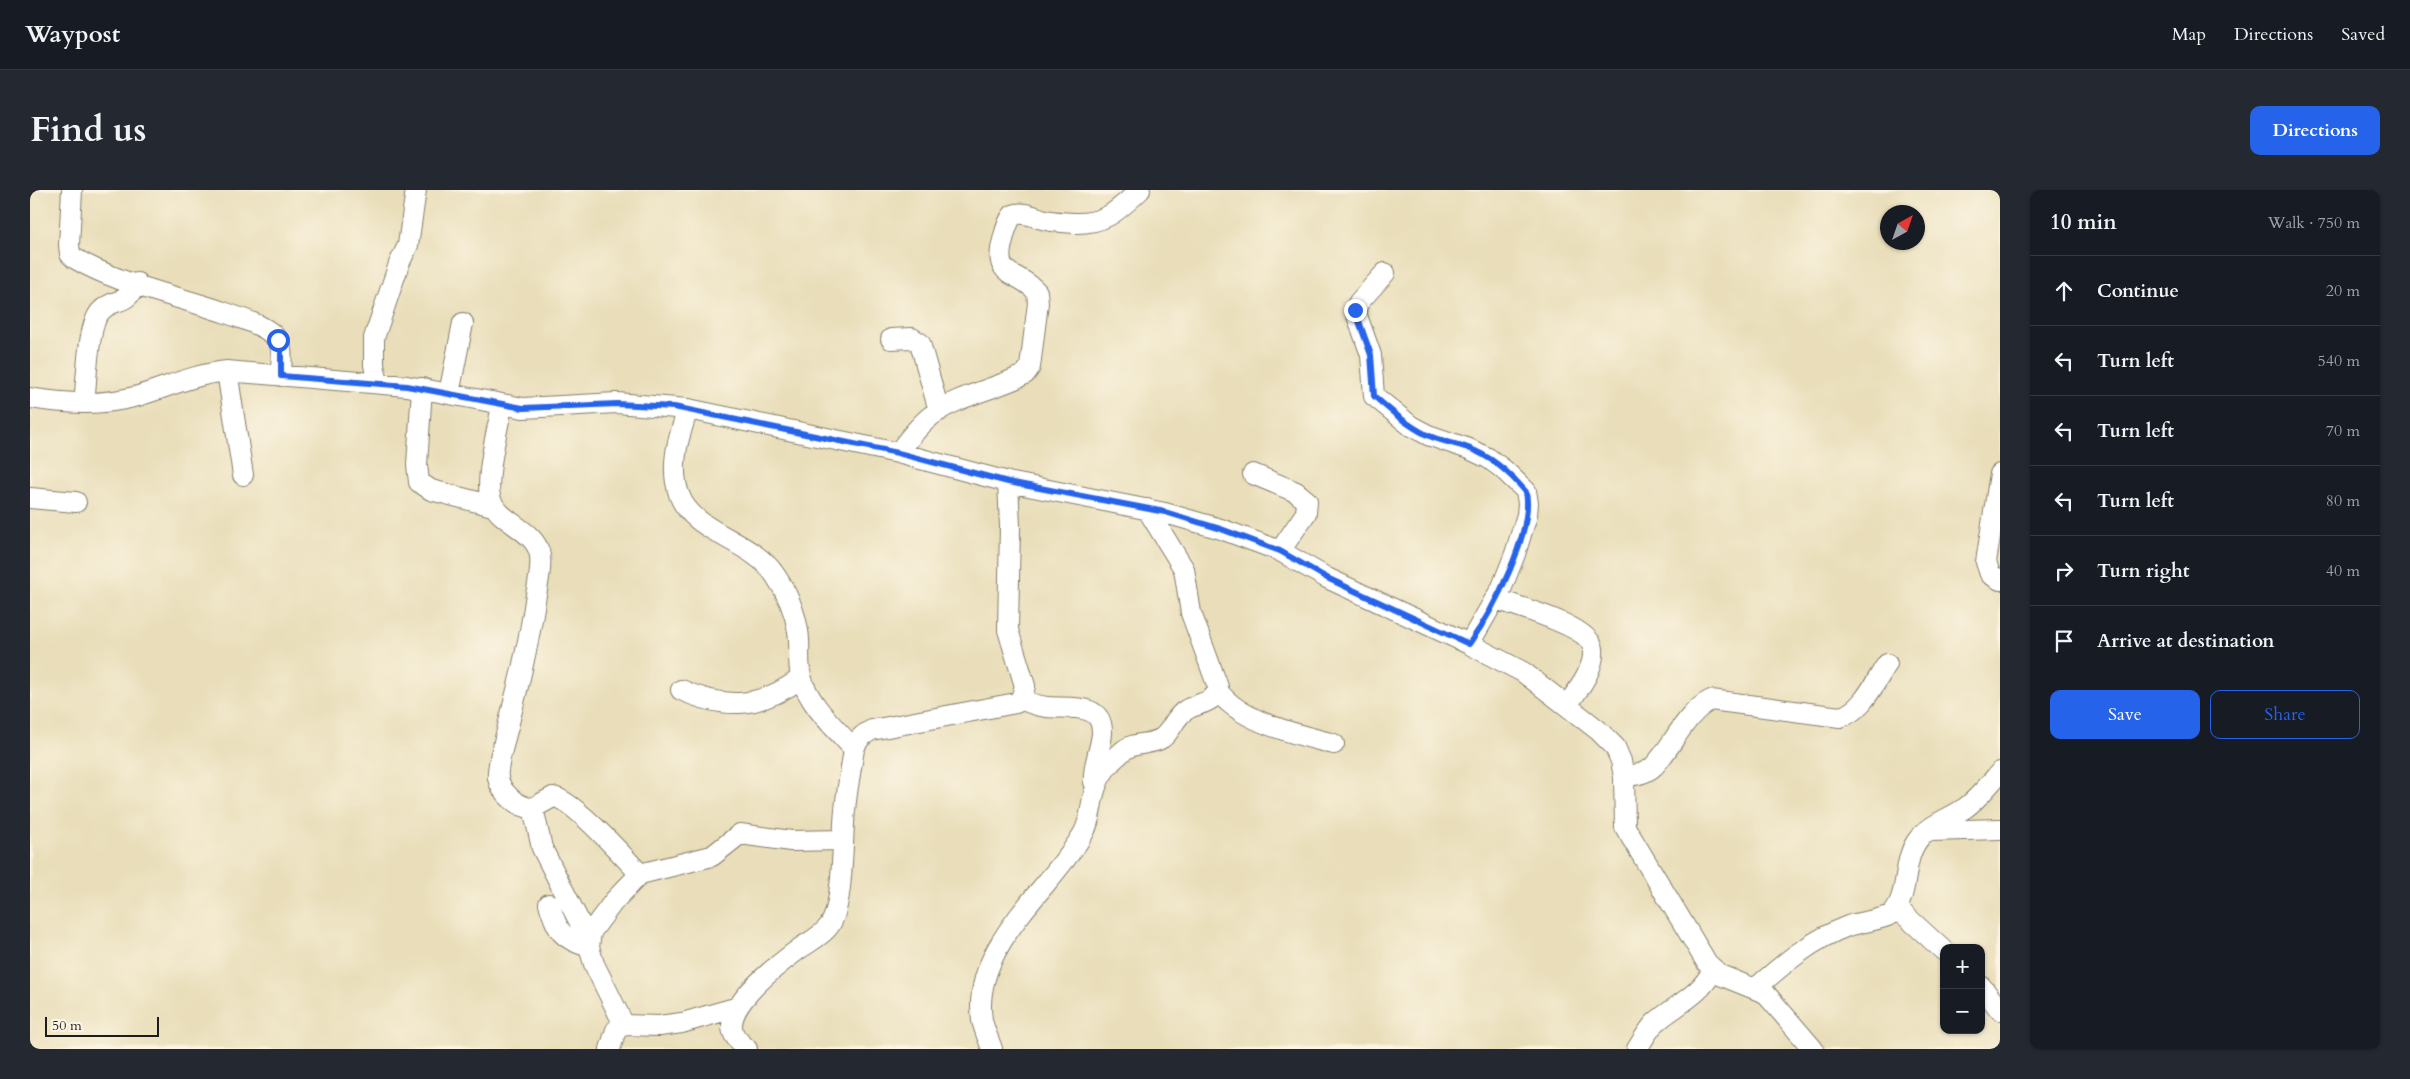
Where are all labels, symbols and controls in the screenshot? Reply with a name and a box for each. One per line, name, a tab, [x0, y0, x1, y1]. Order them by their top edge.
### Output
text: Waypost	[25, 18, 120, 51]
text: Map	[2172, 22, 2206, 47]
text: Directions	[2234, 22, 2313, 47]
text: Saved	[2341, 22, 2385, 47]
text: Find us	[30, 106, 146, 154]
button: Directions	[2250, 106, 2380, 155]
north arrow	[1880, 205, 1925, 250]
text: 10 min	[2050, 208, 2117, 237]
text: Walk · 750 m	[2268, 212, 2360, 234]
icon: ahead	[2050, 277, 2078, 305]
text: Continue	[2097, 278, 2179, 304]
text: 20 m	[2326, 280, 2360, 302]
route end	[1344, 299, 1367, 322]
route start	[267, 329, 290, 352]
icon: left	[2050, 347, 2078, 375]
text: Turn left	[2097, 348, 2174, 374]
text: 540 m	[2318, 350, 2360, 372]
icon: left	[2050, 417, 2078, 445]
text: Turn left	[2097, 418, 2174, 444]
text: 70 m	[2326, 420, 2360, 442]
icon: left	[2050, 487, 2078, 515]
text: Turn left	[2097, 488, 2174, 514]
text: 80 m	[2326, 490, 2360, 512]
icon: right	[2050, 557, 2078, 585]
text: Turn right	[2097, 558, 2189, 584]
text: 40 m	[2326, 560, 2360, 582]
icon: arrive	[2050, 627, 2078, 655]
text: Arrive at destination	[2097, 628, 2274, 654]
button: Save	[2050, 690, 2200, 739]
button: Share	[2210, 690, 2360, 739]
map controls	[1940, 944, 1985, 1034]
button: +	[1940, 944, 1985, 989]
button: −	[1940, 989, 1985, 1034]
scale bar	[45, 1014, 159, 1037]
text: 50 m	[52, 1016, 82, 1035]

